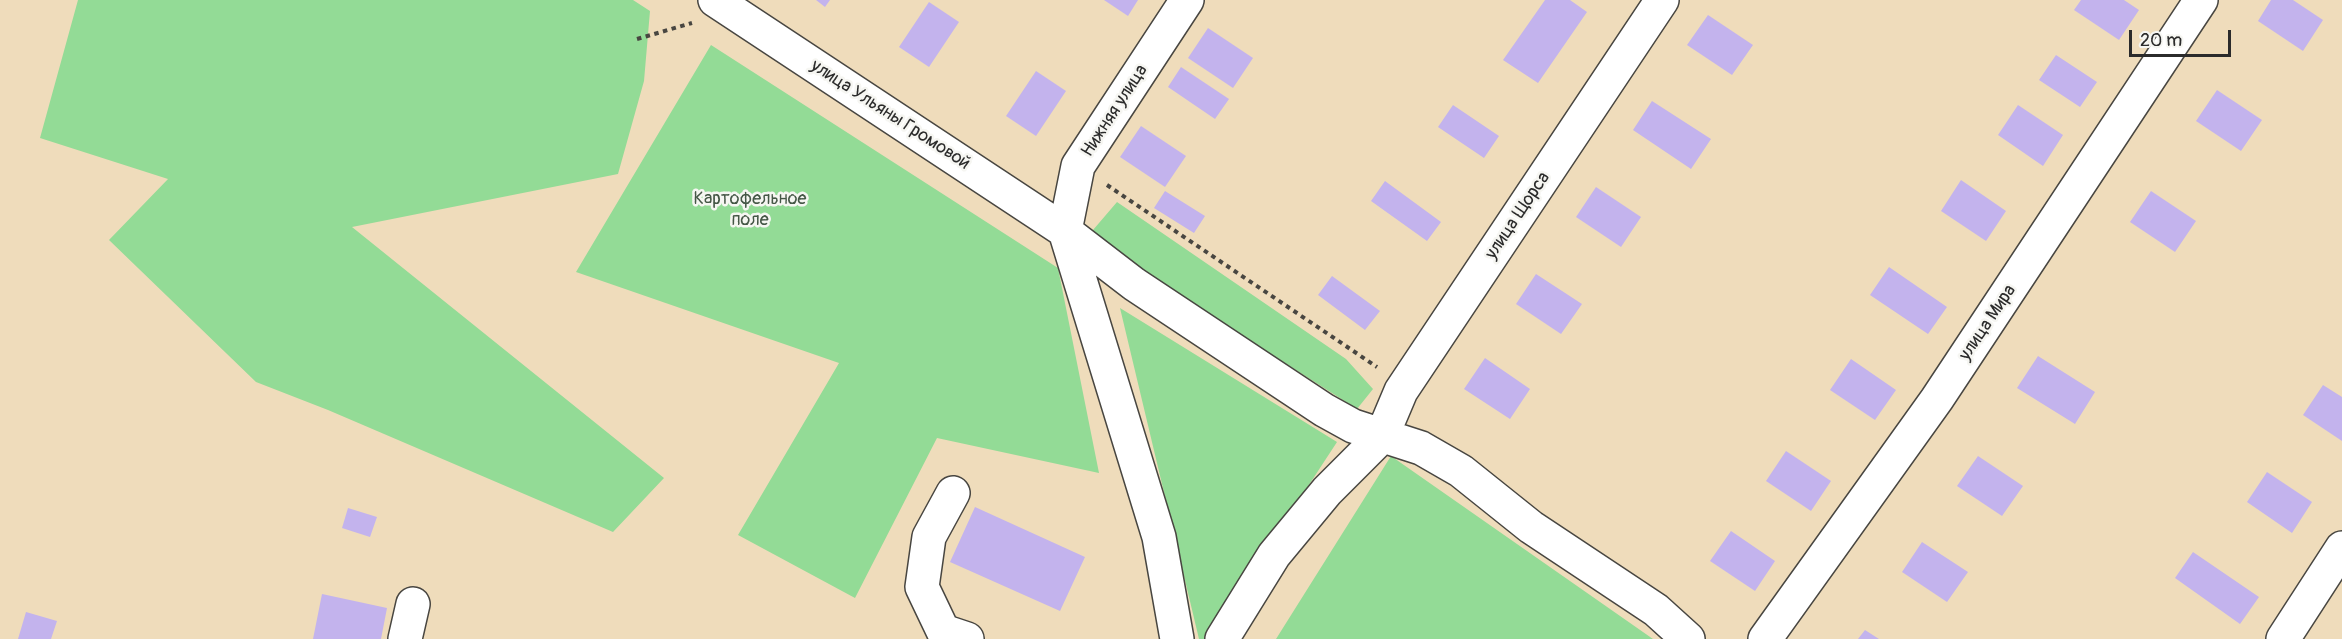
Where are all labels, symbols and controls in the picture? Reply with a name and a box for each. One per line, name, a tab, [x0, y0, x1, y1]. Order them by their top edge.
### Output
scale bar	[2132, 18, 2234, 56]
text: 20 m	[2140, 29, 2182, 52]
street label: улица Ульяны Громовой	[806, 55, 974, 175]
street label: Нижняя улица	[1077, 61, 1153, 161]
street label: улица Щорса	[1481, 168, 1555, 264]
park label: Картофельное поле	[694, 188, 806, 230]
street label: улица Мира	[1955, 281, 2021, 365]

